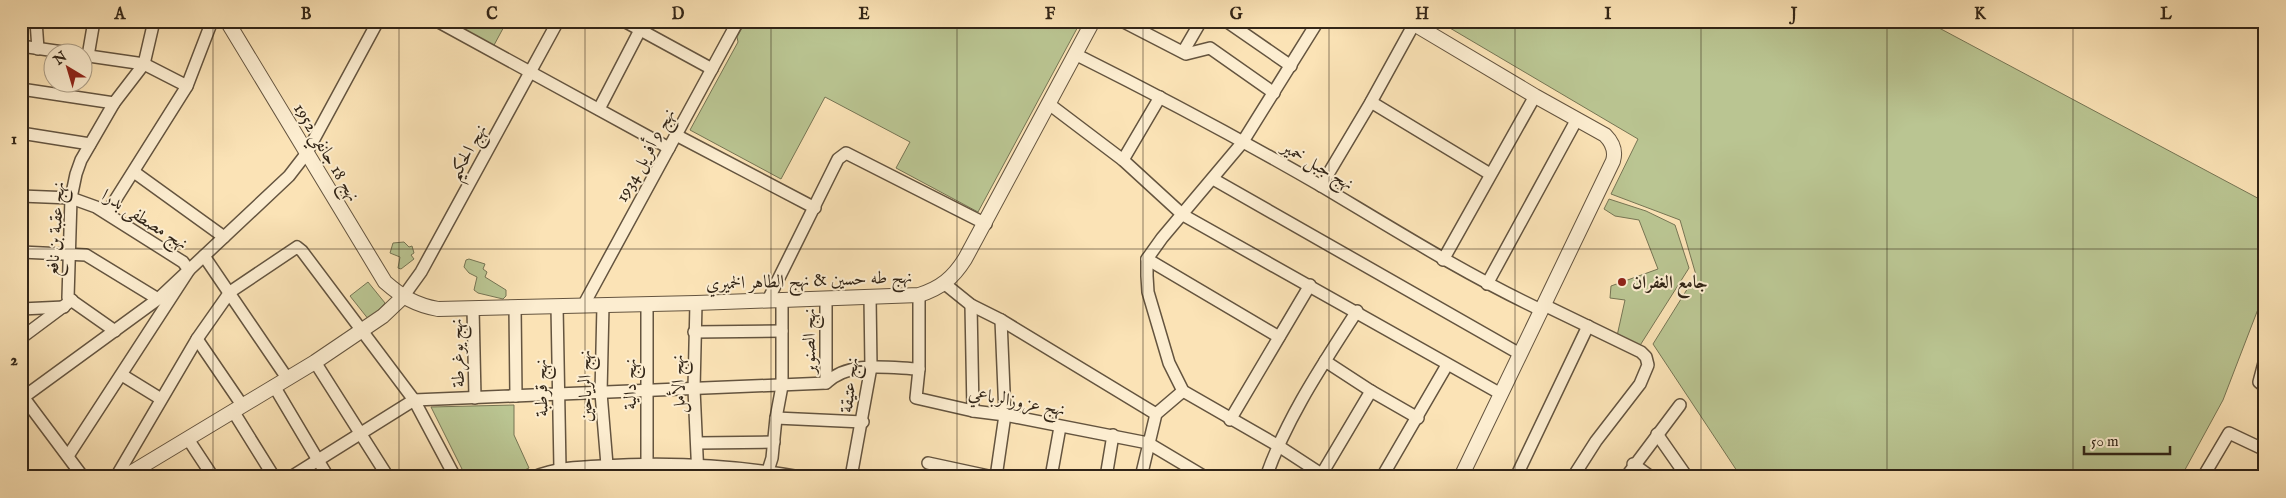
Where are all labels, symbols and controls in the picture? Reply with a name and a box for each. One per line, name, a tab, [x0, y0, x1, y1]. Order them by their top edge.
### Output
text: A	[114, 5, 127, 25]
text: B	[301, 5, 312, 25]
text: C	[486, 5, 498, 25]
text: D	[672, 5, 685, 25]
text: E	[858, 5, 870, 25]
text: F	[1045, 5, 1056, 25]
text: G	[1230, 5, 1243, 25]
text: H	[1415, 5, 1429, 25]
text: I	[1605, 5, 1612, 25]
text: J	[1789, 5, 1798, 25]
text: K	[1974, 5, 1987, 25]
text: L	[2160, 5, 2172, 25]
north arrow	[42, 42, 92, 92]
text: N	[50, 48, 71, 70]
street label: نهج 18 جانفي 1952	[283, 99, 364, 209]
street label: نهج 9 أفريل 1934	[608, 103, 684, 208]
street label: نهج الحكيم	[443, 121, 498, 187]
text: 1	[11, 130, 17, 150]
street label: نهج جبل خمير	[1274, 135, 1358, 199]
street label: نهج عقبة بن نافع	[42, 181, 74, 277]
street label: نهج مصطفى بدرا	[95, 185, 192, 259]
street label: نهج طه حسين & نهج الطاهر الخميري	[705, 266, 913, 300]
place label: جامع الغفران	[1632, 272, 1708, 299]
marker: جامع الغفران	[1616, 276, 1628, 288]
street label: نهج الصنوبر	[799, 308, 825, 376]
street label: نهج يوغرطة	[446, 318, 474, 388]
street label: نهج الرياحين	[574, 350, 602, 422]
text: 2	[10, 351, 18, 371]
street label: نهج الأمل	[664, 354, 695, 414]
street label: نهج عتيقة	[836, 356, 868, 415]
street label: نهج دالية	[620, 358, 646, 410]
street label: نهج قرطبة	[530, 359, 558, 417]
street label: نهج عزوزالرباعي	[966, 383, 1067, 425]
scale bar	[2084, 423, 2170, 455]
text: 50 m	[2091, 432, 2119, 451]

